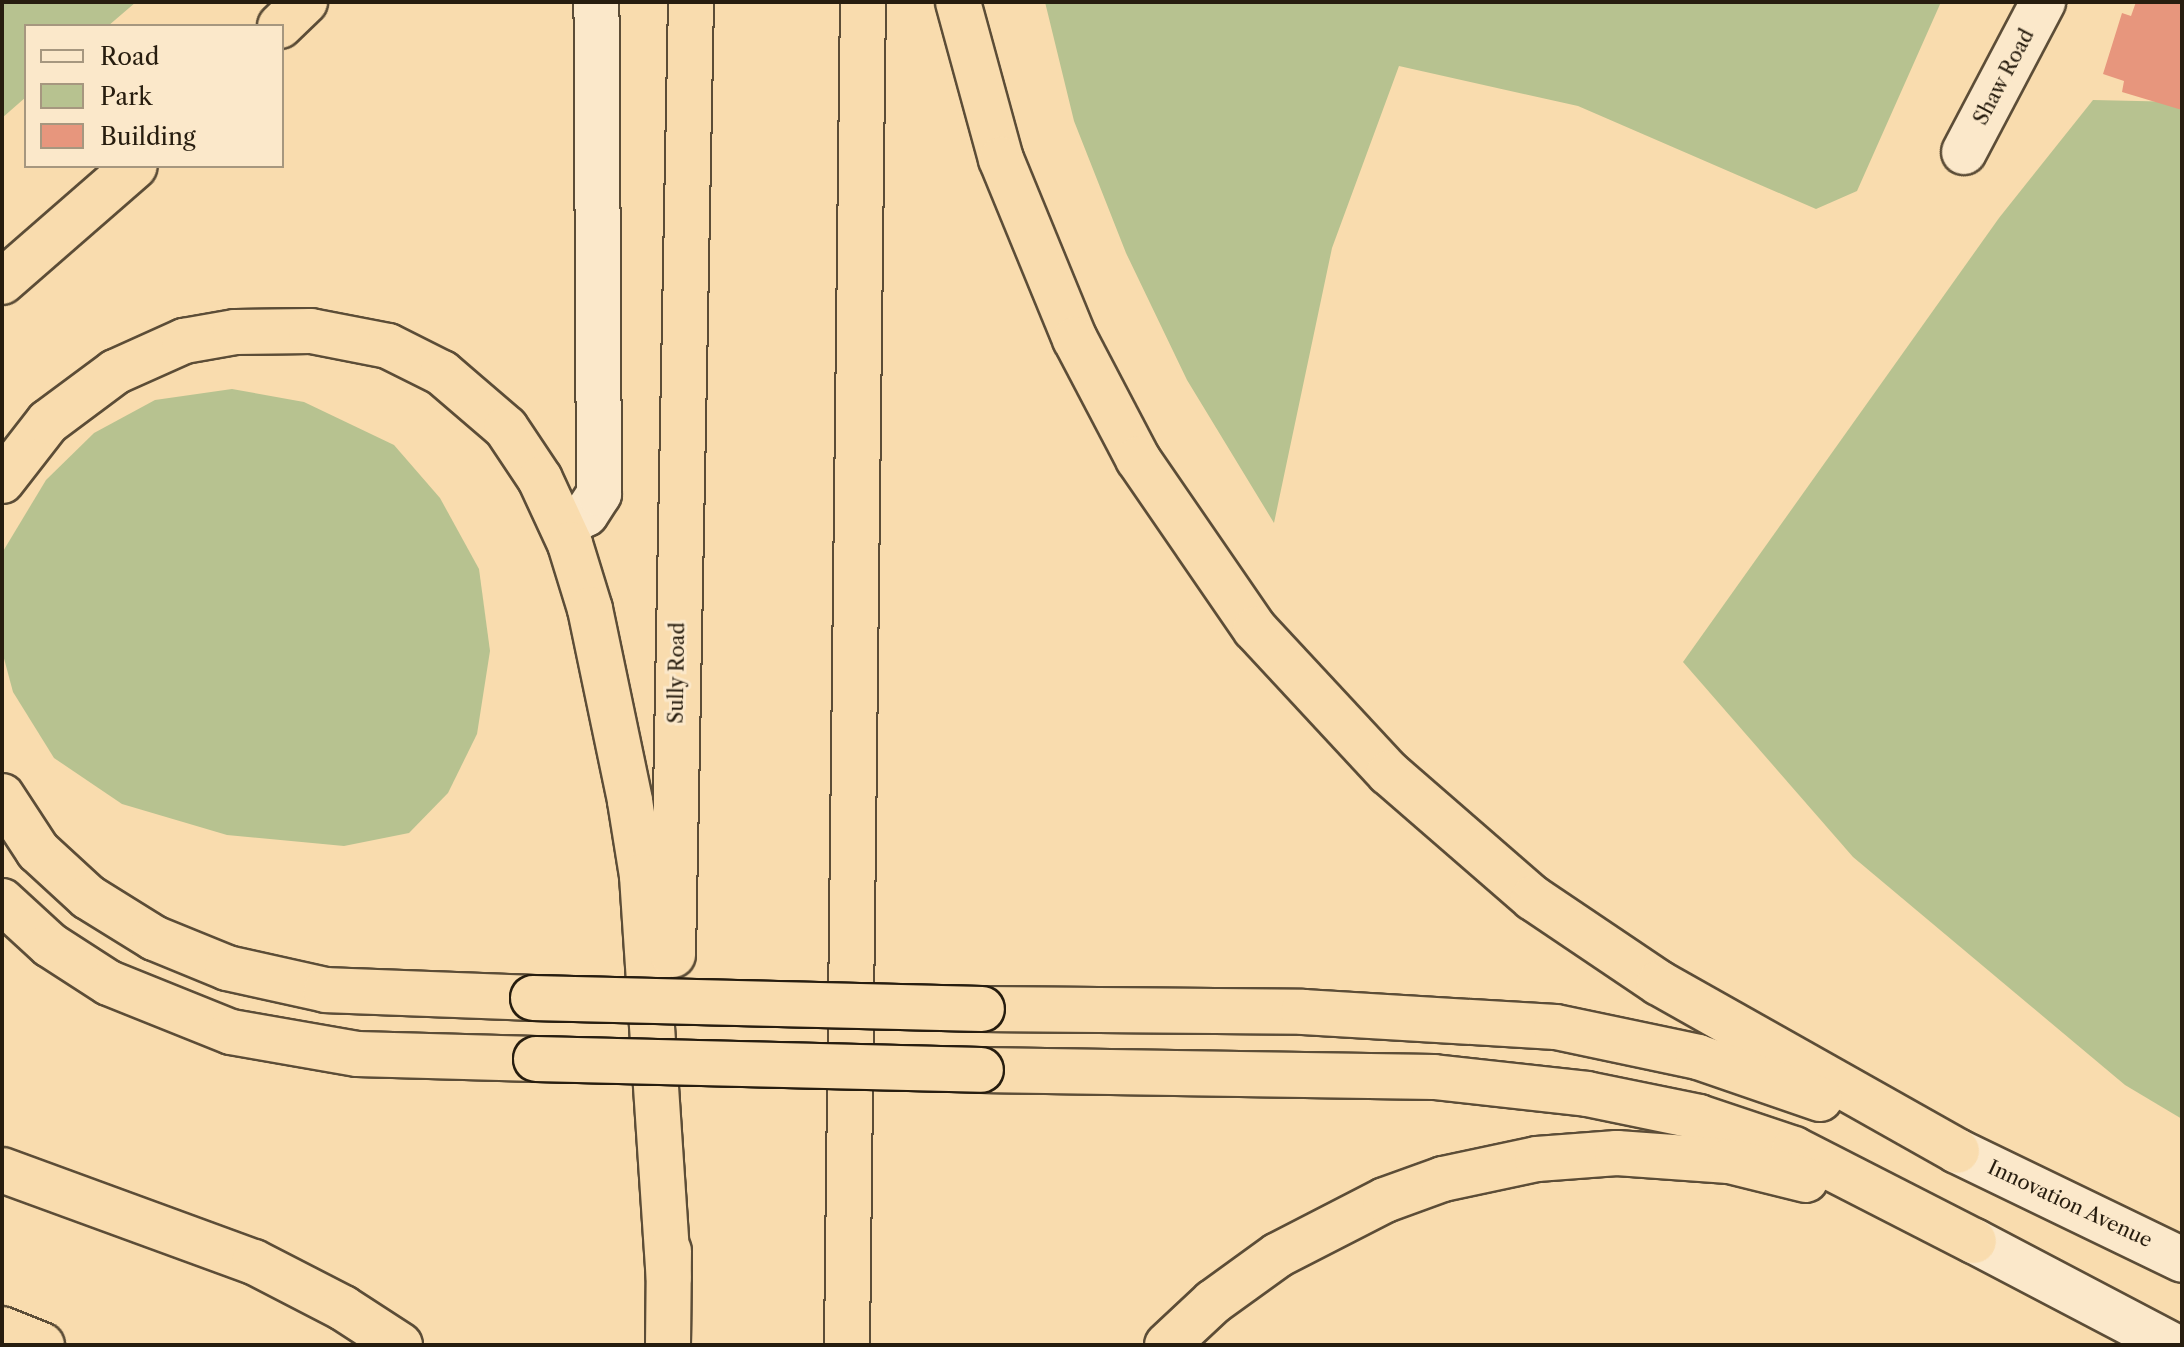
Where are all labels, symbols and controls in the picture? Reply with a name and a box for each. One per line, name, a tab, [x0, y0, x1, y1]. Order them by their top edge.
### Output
legend	[24, 24, 284, 168]
street label: Shaw Road	[1969, 25, 2039, 129]
text: Road	[100, 42, 159, 71]
text: Park	[100, 82, 152, 111]
text: Building	[100, 122, 196, 151]
street label: Sully Road	[664, 622, 690, 724]
street label: Innovation Avenue	[1984, 1155, 2156, 1253]

